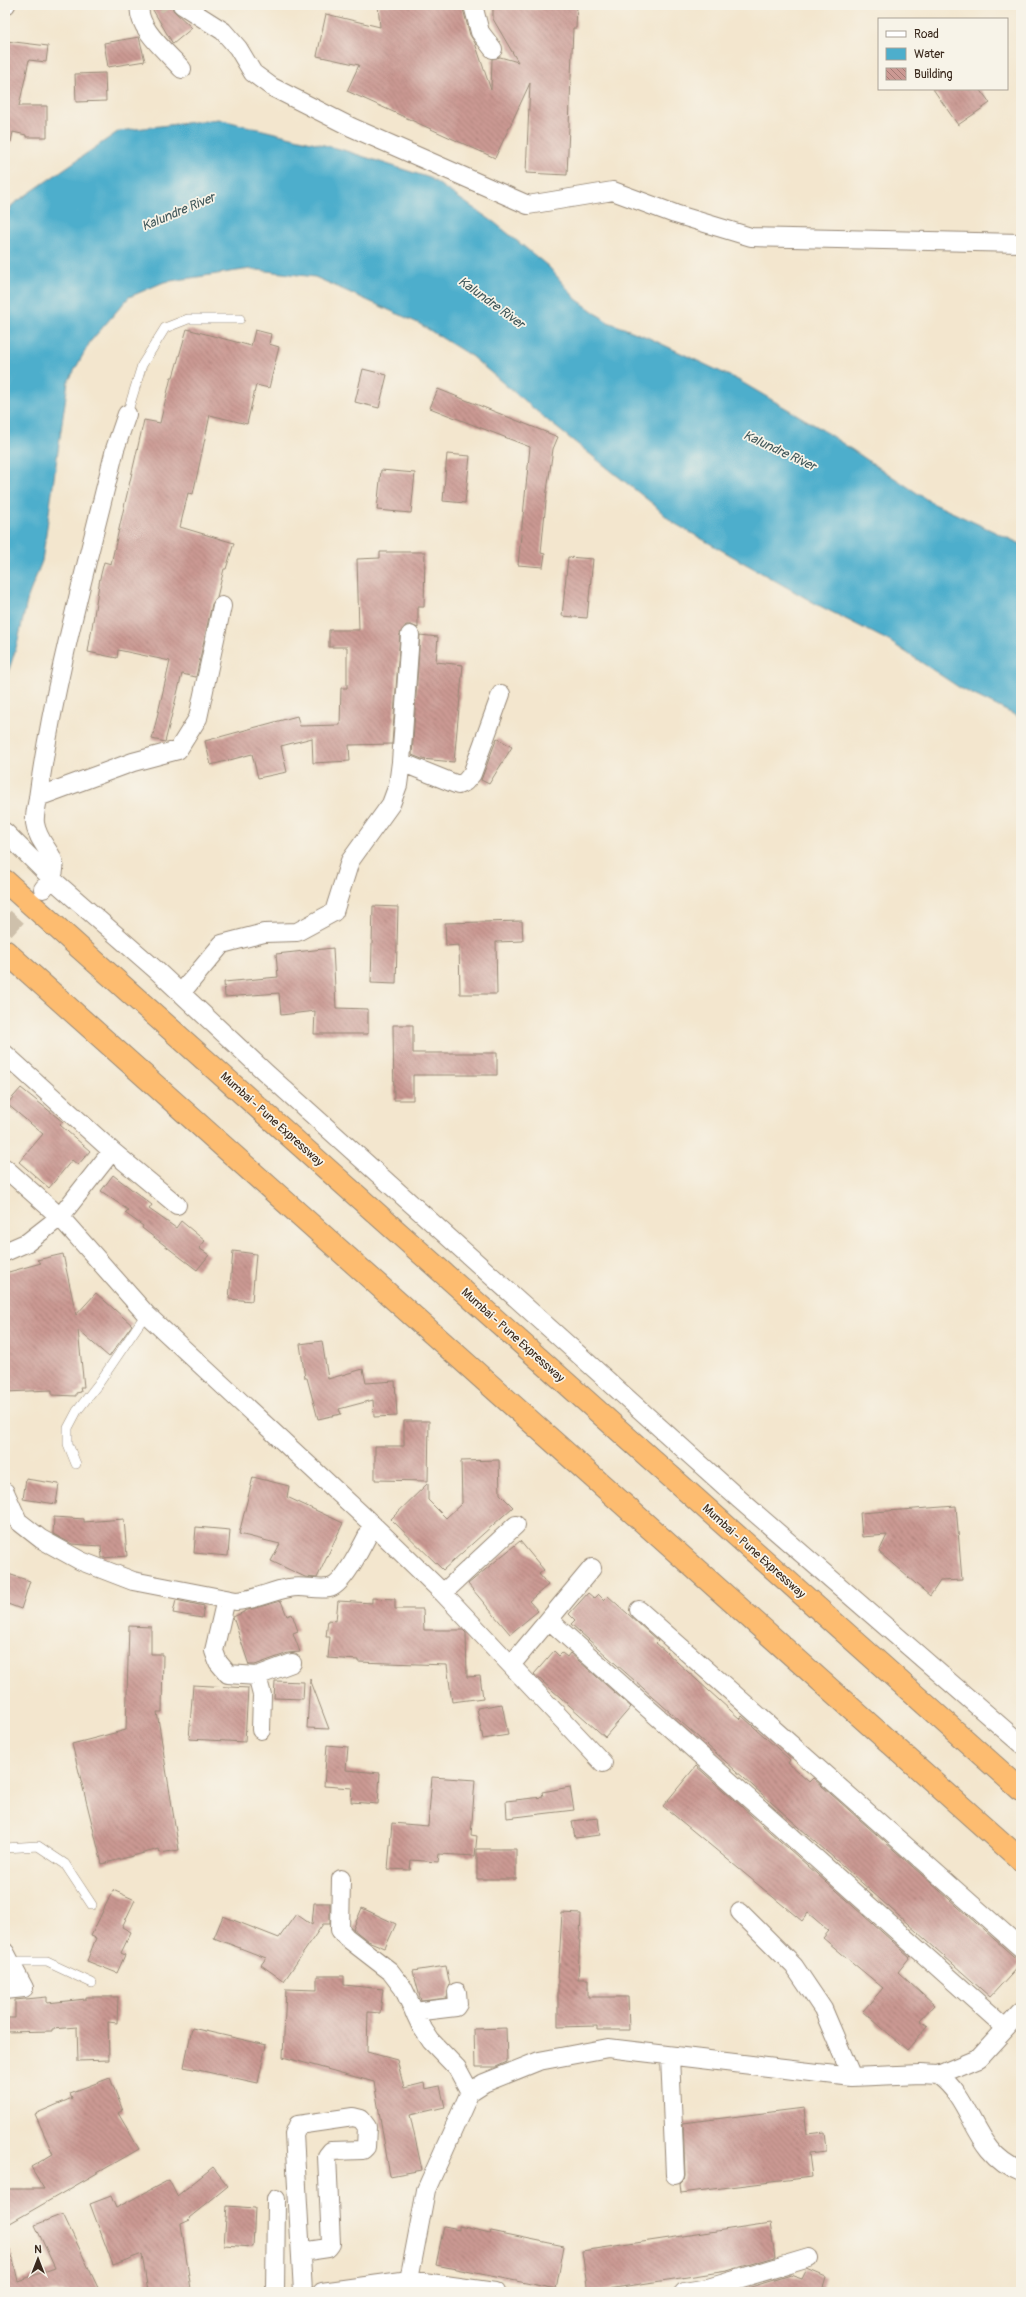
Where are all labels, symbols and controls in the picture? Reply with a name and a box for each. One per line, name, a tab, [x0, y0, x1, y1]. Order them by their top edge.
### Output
legend	[878, 18, 1008, 90]
text: Road	[914, 27, 939, 42]
text: Water	[914, 47, 945, 62]
text: Building	[914, 67, 953, 82]
water label: Kalundre River	[139, 188, 220, 235]
water label: Kalundre River	[455, 273, 530, 334]
water label: Kalundre River	[741, 427, 820, 476]
street label: Mumbai - Pune Expressway	[217, 1069, 326, 1170]
street label: Mumbai - Pune Expressway	[458, 1285, 567, 1386]
street label: Mumbai - Pune Expressway	[699, 1501, 808, 1602]
north arrow	[18, 2239, 58, 2279]
text: N	[34, 2243, 42, 2256]

